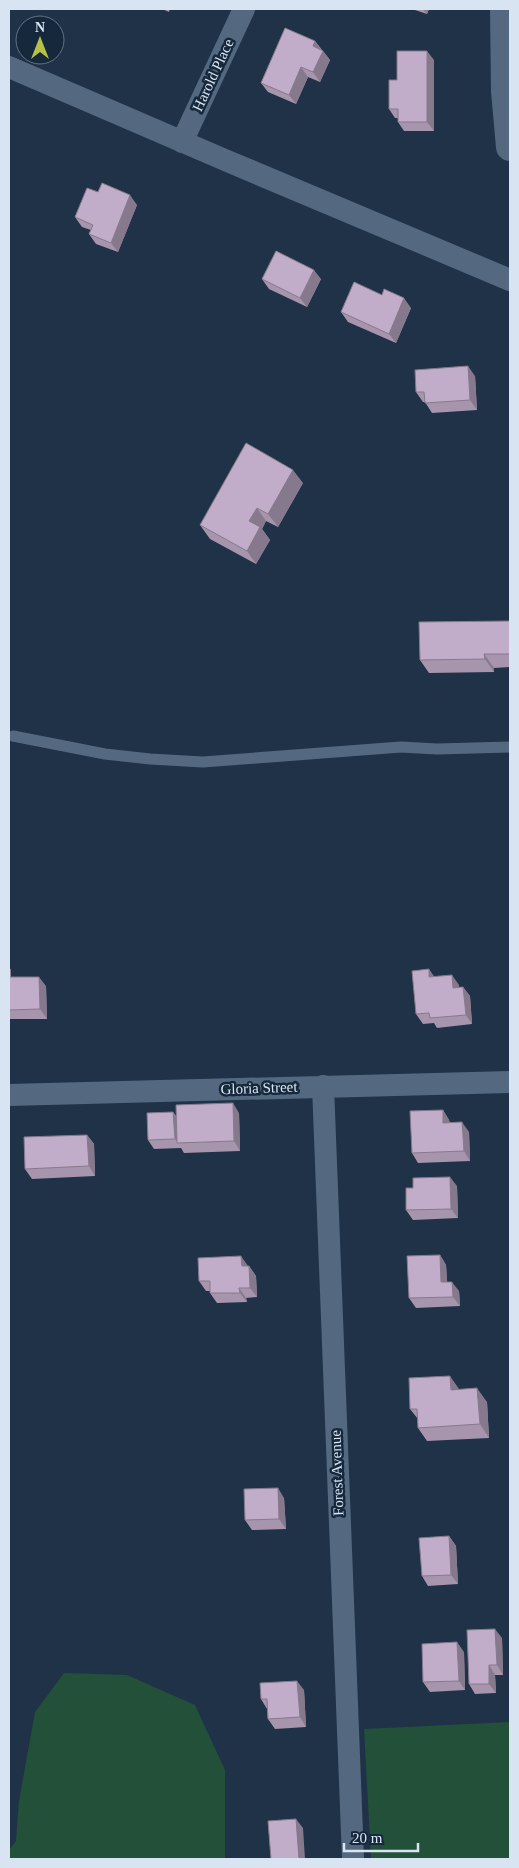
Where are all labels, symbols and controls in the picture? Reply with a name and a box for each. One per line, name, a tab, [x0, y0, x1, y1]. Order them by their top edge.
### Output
north arrow	[15, 15, 65, 65]
text: N	[35, 20, 45, 35]
street label: Harold Place	[189, 36, 237, 114]
street label: Gloria Street	[220, 1079, 299, 1097]
street label: Forest Avenue	[327, 1429, 346, 1516]
scale bar	[344, 1820, 418, 1852]
text: 20 m	[352, 1830, 383, 1846]

